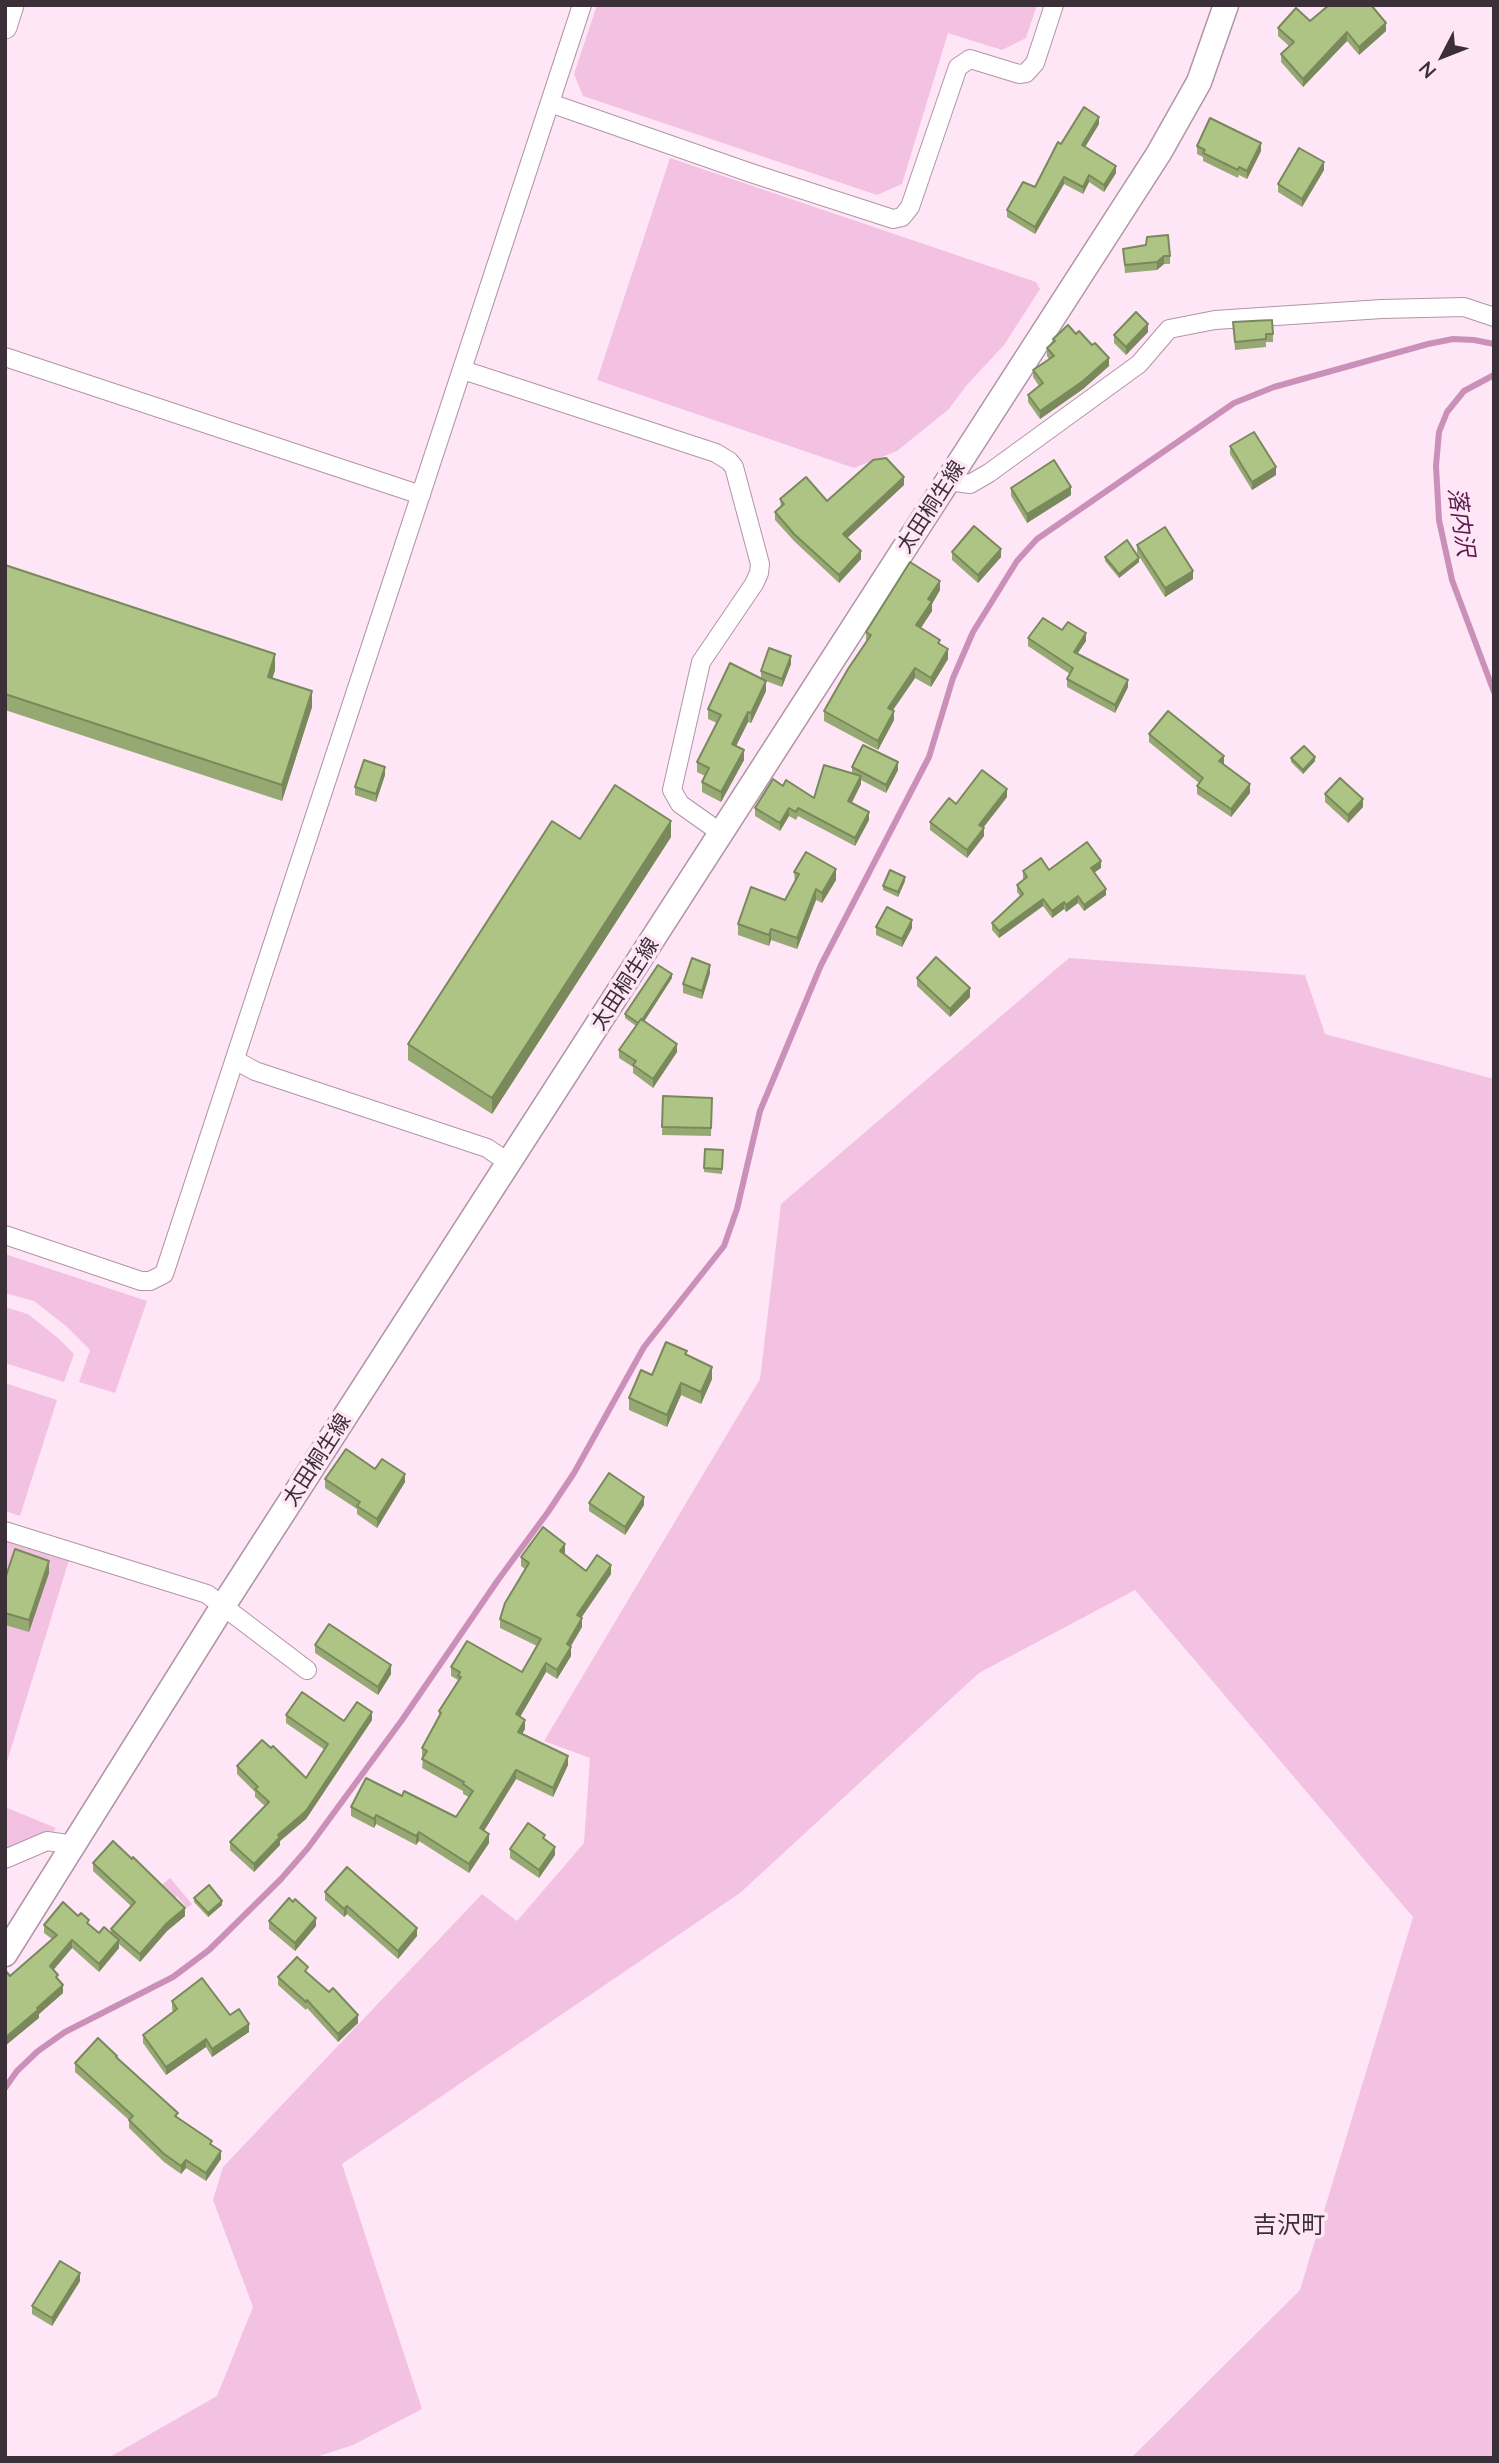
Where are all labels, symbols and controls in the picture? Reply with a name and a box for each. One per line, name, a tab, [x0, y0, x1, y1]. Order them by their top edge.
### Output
north arrow	[1408, 21, 1478, 91]
text: N	[1414, 57, 1440, 84]
street label: 太田桐生線	[892, 456, 970, 558]
water label: 落内沢	[1443, 486, 1479, 558]
street label: 太田桐生線	[586, 933, 664, 1035]
street label: 太田桐生線	[278, 1409, 356, 1511]
district label: 吉沢町	[1253, 2211, 1325, 2239]

